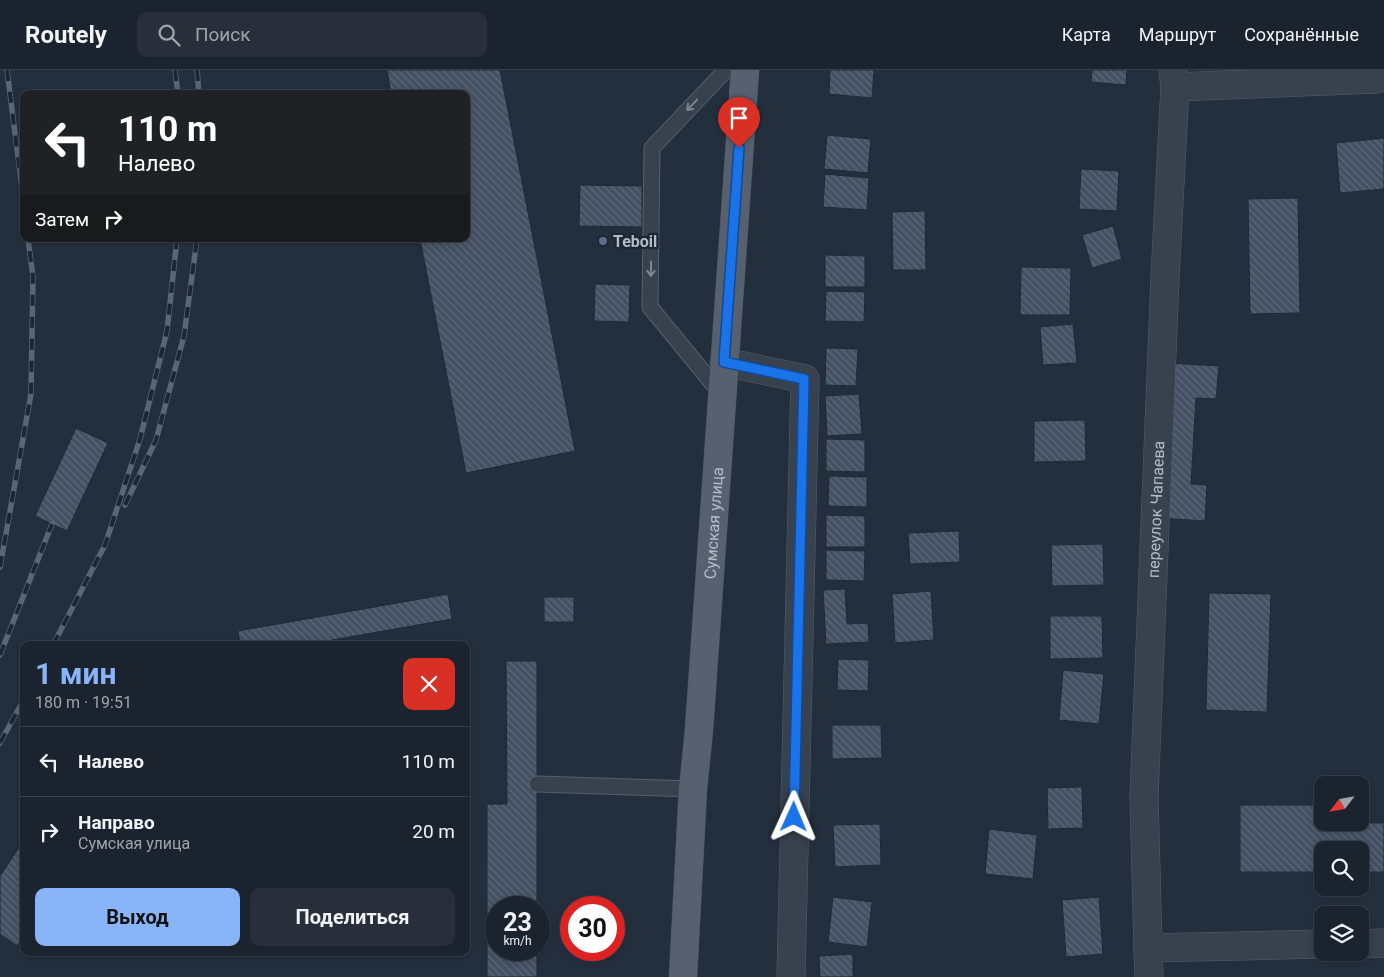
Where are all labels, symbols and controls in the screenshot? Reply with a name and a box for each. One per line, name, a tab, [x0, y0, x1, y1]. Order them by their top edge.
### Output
search box	[137, 12, 487, 57]
text: Routely	[25, 21, 107, 49]
icon: search	[155, 21, 183, 49]
text: Поиск	[195, 23, 250, 46]
text: Карта	[1062, 24, 1111, 45]
text: Маршрут	[1139, 24, 1216, 45]
text: Сохранённые	[1244, 24, 1359, 45]
pin	[718, 97, 760, 148]
one-way arrow	[686, 99, 698, 112]
icon: arrive	[725, 104, 753, 132]
text: 110 m	[118, 109, 217, 150]
icon: left	[35, 110, 100, 175]
text: Налево	[118, 151, 195, 176]
icon: right	[99, 205, 127, 233]
text: Затем	[35, 208, 89, 231]
place label: Teboil	[613, 232, 657, 251]
marker: Teboil	[597, 235, 609, 247]
one-way arrow	[646, 261, 655, 277]
street label: переулок Чапаева	[1143, 440, 1168, 578]
street label: Сумская улица	[700, 466, 727, 580]
text: 1 мин	[35, 656, 116, 691]
button: close	[403, 658, 455, 710]
text: 180 m · 19:51	[35, 693, 132, 712]
icon: left	[35, 748, 63, 776]
text: Налево	[78, 750, 144, 773]
text: 110 m	[402, 750, 455, 773]
north arrow	[1314, 776, 1369, 831]
map controls	[1314, 776, 1369, 961]
position arrow	[767, 790, 819, 842]
text: Направо	[78, 811, 155, 834]
icon: right	[35, 818, 63, 846]
text: 20 m	[412, 820, 455, 843]
text: Сумская улица	[78, 834, 190, 853]
button: search	[1314, 841, 1369, 896]
button: Выход	[35, 888, 240, 946]
button: Поделиться	[250, 888, 455, 946]
speed limit sign: 30	[560, 896, 625, 961]
button: layers	[1314, 906, 1369, 961]
text: 23	[503, 908, 532, 937]
text: km/h	[503, 934, 532, 948]

